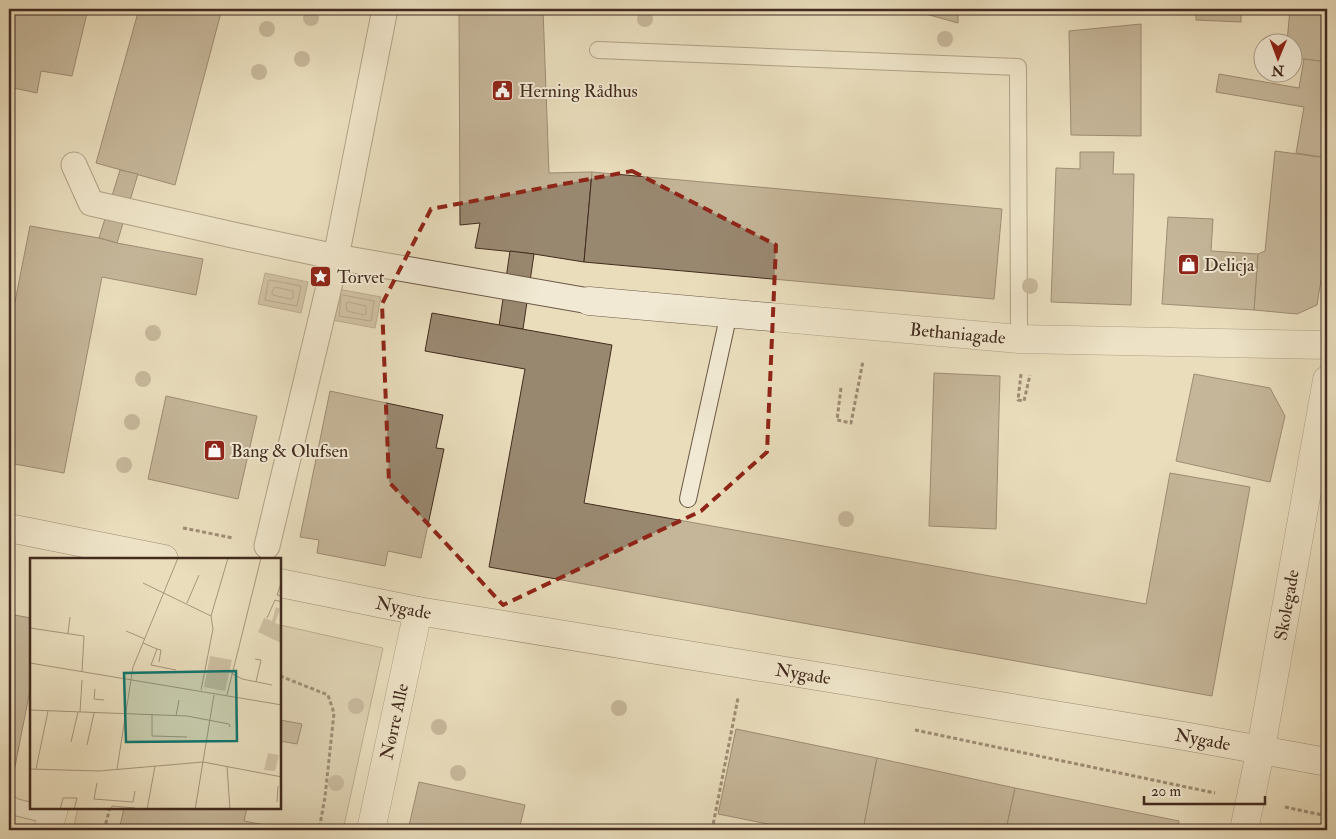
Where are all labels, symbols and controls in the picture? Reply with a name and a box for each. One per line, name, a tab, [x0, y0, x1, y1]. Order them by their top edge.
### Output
north arrow	[1254, 32, 1304, 82]
text: N	[1271, 62, 1285, 79]
public building icon: Herning Rådhus	[491, 79, 515, 103]
place label: Herning Rådhus	[519, 80, 638, 103]
shop icon: Delicja	[1176, 253, 1200, 277]
place label: Delicja	[1204, 254, 1255, 277]
place icon: Torvet	[309, 265, 333, 289]
place label: Torvet	[337, 266, 385, 289]
street label: Bethaniagade	[909, 318, 1007, 349]
shop icon: Bang & Olufsen	[203, 439, 227, 463]
place label: Bang & Olufsen	[231, 440, 348, 463]
inset map	[30, 558, 281, 809]
street label: Skolegade	[1269, 567, 1304, 642]
street label: Nygade	[374, 591, 433, 625]
street label: Nygade	[774, 658, 833, 690]
street label: Nørre Alle	[375, 681, 414, 762]
street label: Nygade	[1173, 723, 1233, 756]
scale bar	[1144, 774, 1265, 806]
text: 20 m	[1151, 782, 1181, 801]

